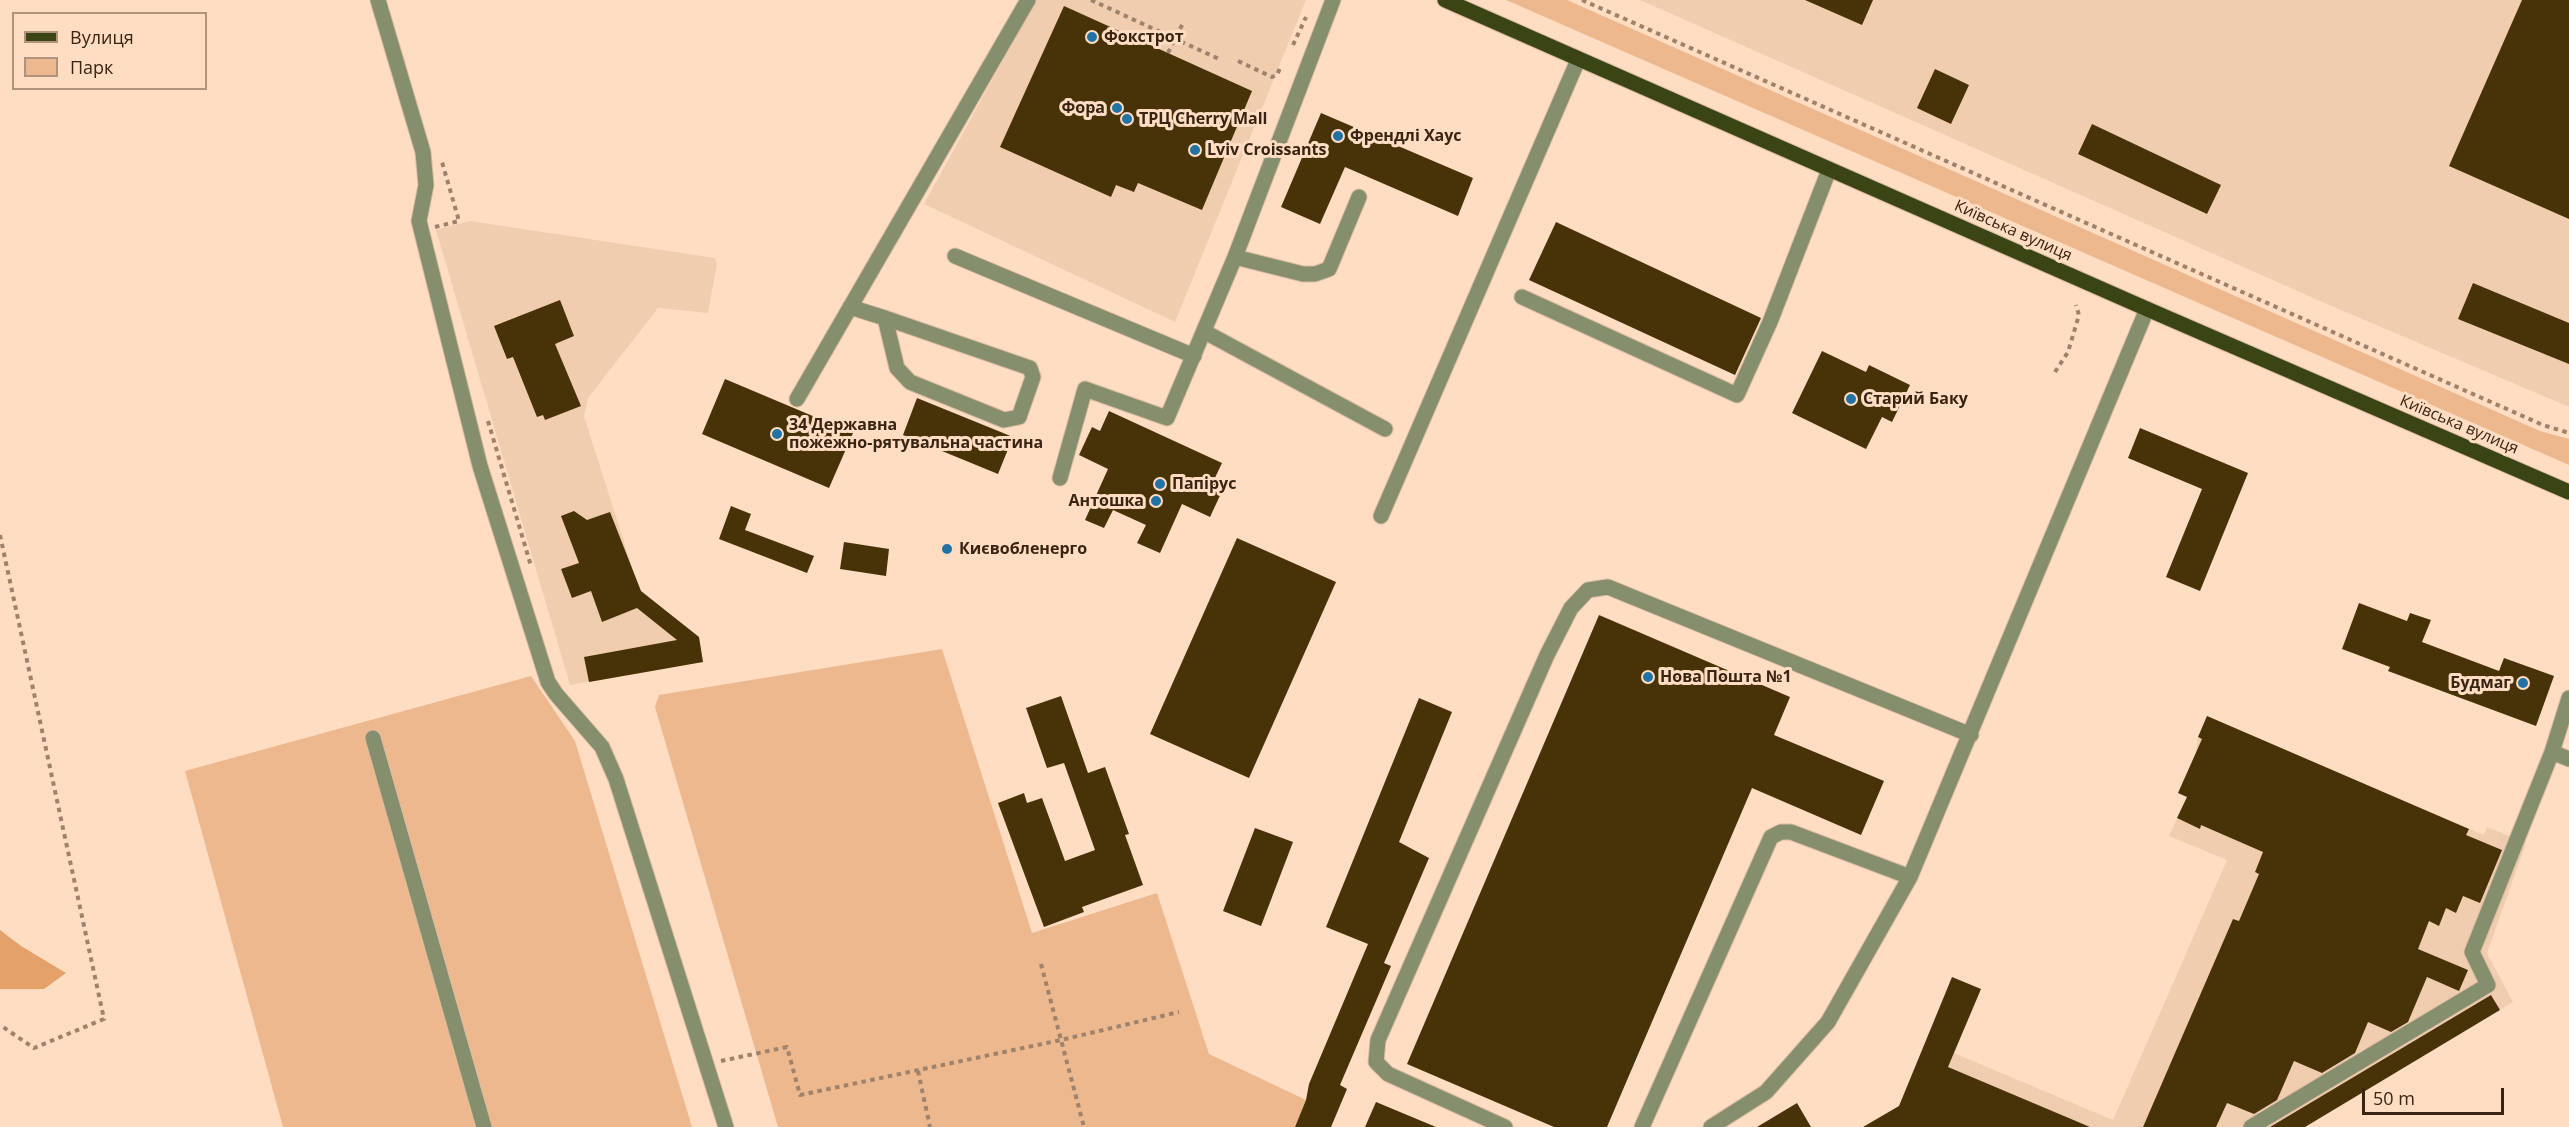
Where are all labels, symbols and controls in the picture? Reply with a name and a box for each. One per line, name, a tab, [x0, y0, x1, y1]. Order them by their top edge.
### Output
legend	[12, 12, 207, 90]
text: Вулиця	[70, 25, 134, 49]
place label: Фокстрот	[1104, 27, 1184, 47]
marker: Фокстрот	[1085, 30, 1099, 44]
text: Парк	[70, 55, 113, 79]
place label: Фора	[1062, 98, 1105, 118]
marker: Фора	[1110, 101, 1124, 115]
place label: ТРЦ Cherry Mall	[1139, 109, 1267, 129]
marker: ТРЦ Cherry Mall	[1120, 112, 1134, 126]
place label: Френдлі Хаус	[1350, 126, 1462, 146]
marker: Френдлі Хаус	[1331, 129, 1345, 143]
place label: Lviv Croissants	[1207, 140, 1327, 160]
marker: Lviv Croissants	[1188, 143, 1202, 157]
street label: Київська вулиця	[1951, 196, 2075, 266]
place label: Старий Баку	[1863, 389, 1968, 409]
street label: Київська вулиця	[2397, 391, 2521, 459]
marker: Старий Баку	[1844, 392, 1858, 406]
place label: 34 Державна пожежно-рятувальна частина	[789, 415, 1043, 453]
marker: 34 Державна пожежно-рятувальна частина	[770, 427, 784, 441]
place label: Папірус	[1172, 474, 1236, 494]
marker: Папірус	[1153, 477, 1167, 491]
place label: Антошка	[1069, 491, 1144, 511]
marker: Антошка	[1149, 494, 1163, 508]
place label: Києвобленерго	[959, 539, 1087, 559]
marker: Києвобленерго	[940, 542, 954, 556]
place label: Нова Пошта №1	[1660, 667, 1792, 687]
marker: Нова Пошта №1	[1641, 670, 1655, 684]
place label: Будмаг	[2450, 673, 2511, 693]
marker: Будмаг	[2516, 676, 2530, 690]
scale bar	[2365, 1076, 2508, 1114]
text: 50 m	[2373, 1086, 2415, 1110]

